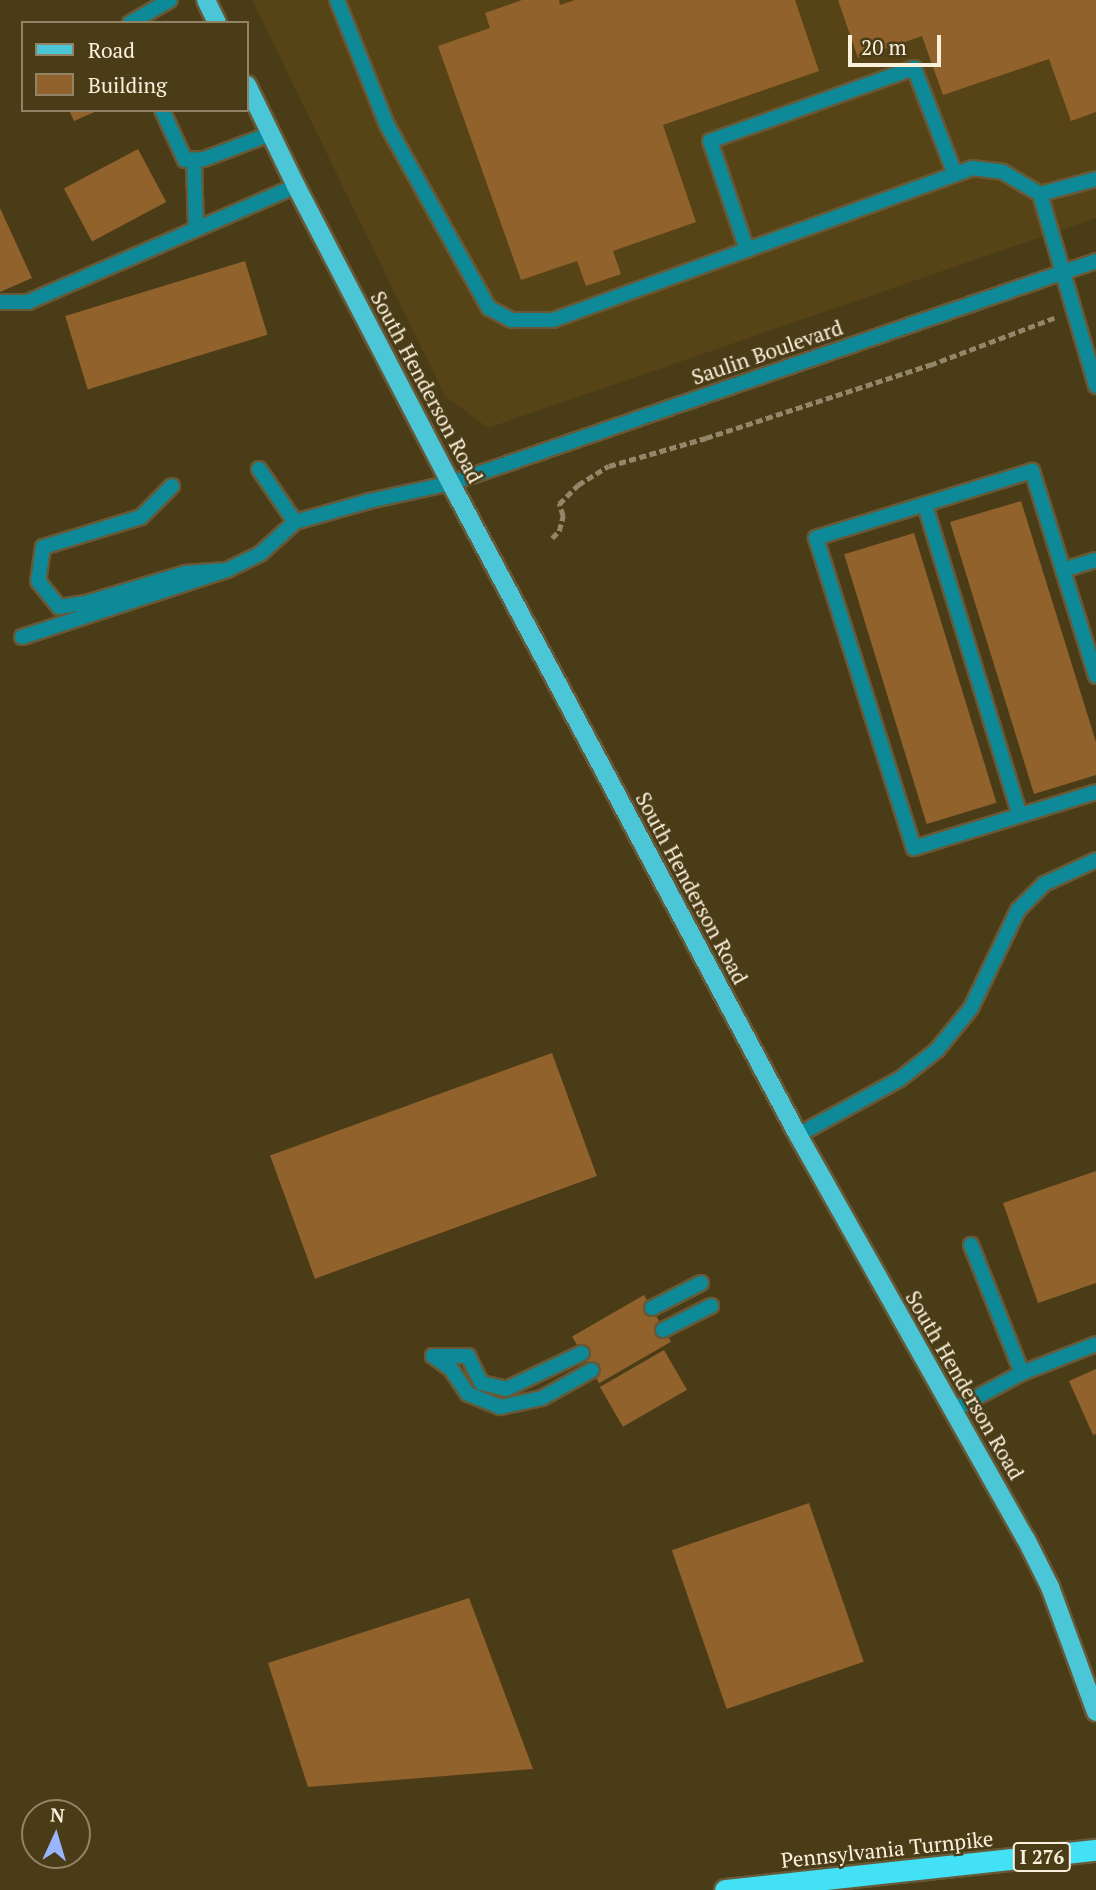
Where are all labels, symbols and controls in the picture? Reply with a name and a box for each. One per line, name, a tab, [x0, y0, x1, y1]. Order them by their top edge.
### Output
legend	[21, 21, 248, 112]
scale bar	[851, 21, 944, 65]
text: 20 m	[861, 33, 907, 61]
text: Road	[88, 36, 135, 64]
text: Building	[88, 71, 167, 99]
street label: South Henderson Road	[366, 287, 488, 487]
street label: Saulin Boulevard	[688, 314, 846, 390]
street label: South Henderson Road	[631, 788, 753, 988]
street label: South Henderson Road	[901, 1286, 1029, 1484]
north arrow	[21, 1799, 91, 1869]
text: N	[49, 1802, 65, 1828]
street label: Pennsylvania Turnpike	[780, 1825, 994, 1873]
road number: I 276	[1012, 1842, 1072, 1872]

